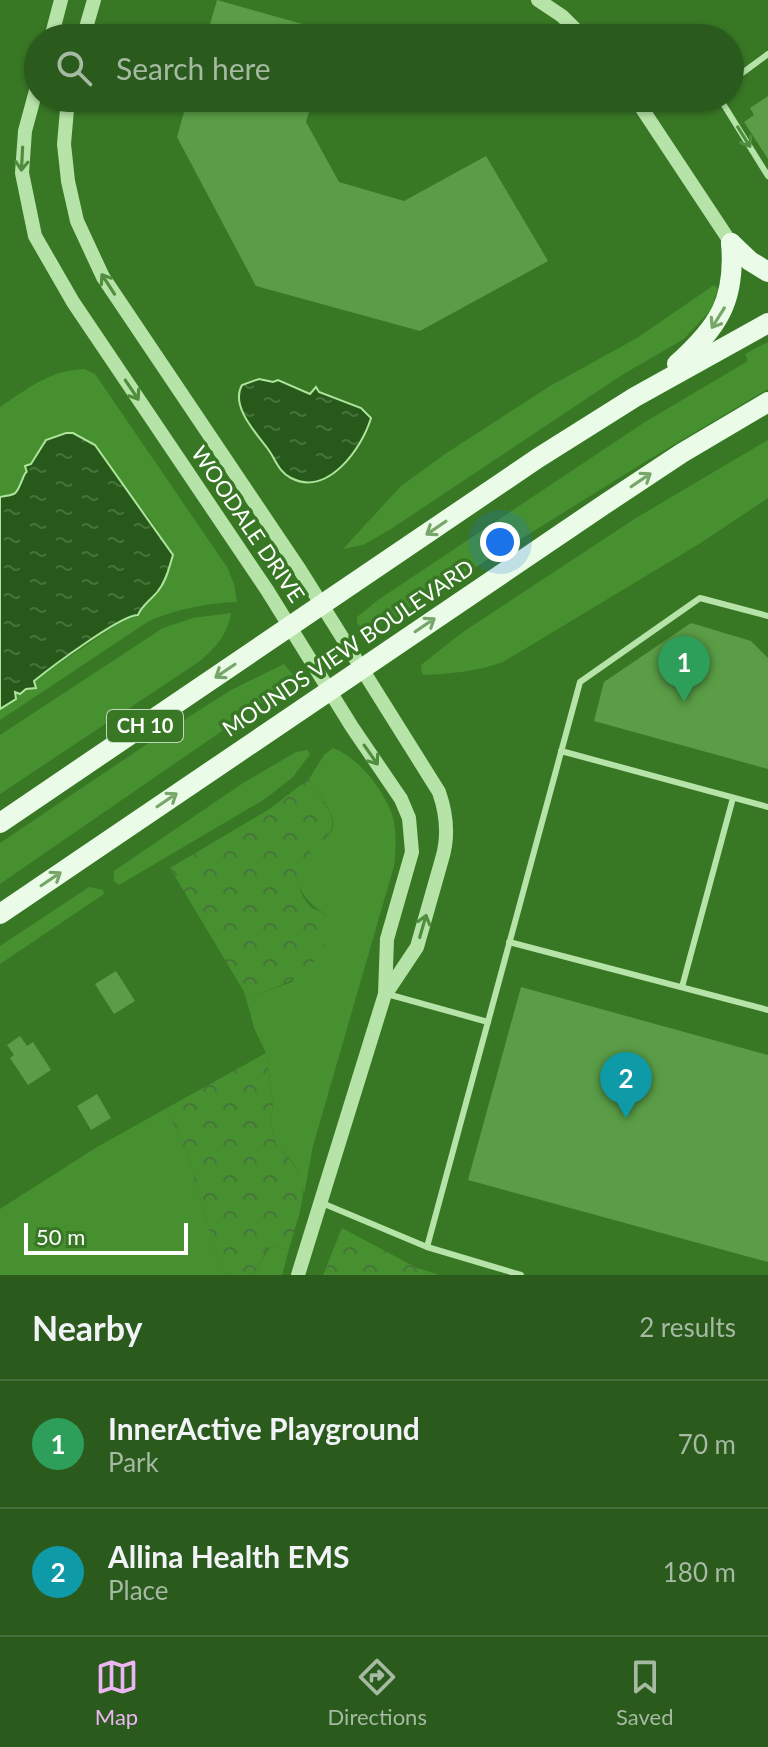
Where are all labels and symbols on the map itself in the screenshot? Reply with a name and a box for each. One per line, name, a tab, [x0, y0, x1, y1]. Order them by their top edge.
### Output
one-way arrow	[736, 125, 752, 148]
one-way arrow	[15, 145, 30, 172]
one-way arrow	[100, 274, 117, 296]
one-way arrow	[709, 306, 725, 329]
one-way arrow	[123, 378, 140, 400]
street label: WOODALE DRIVE	[186, 440, 311, 607]
one-way arrow	[629, 472, 652, 488]
one-way arrow	[425, 520, 447, 536]
your location	[480, 522, 520, 562]
street label: MOUNDS VIEW BOULEVARD	[217, 553, 479, 742]
one-way arrow	[413, 616, 435, 633]
pin: 1	[658, 636, 710, 702]
one-way arrow	[215, 663, 237, 679]
road number: CH 10	[107, 710, 183, 742]
one-way arrow	[363, 743, 379, 765]
one-way arrow	[155, 792, 177, 808]
one-way arrow	[40, 871, 62, 887]
one-way arrow	[416, 914, 431, 940]
pin: 2	[600, 1052, 652, 1118]
scale bar	[24, 1219, 188, 1255]

